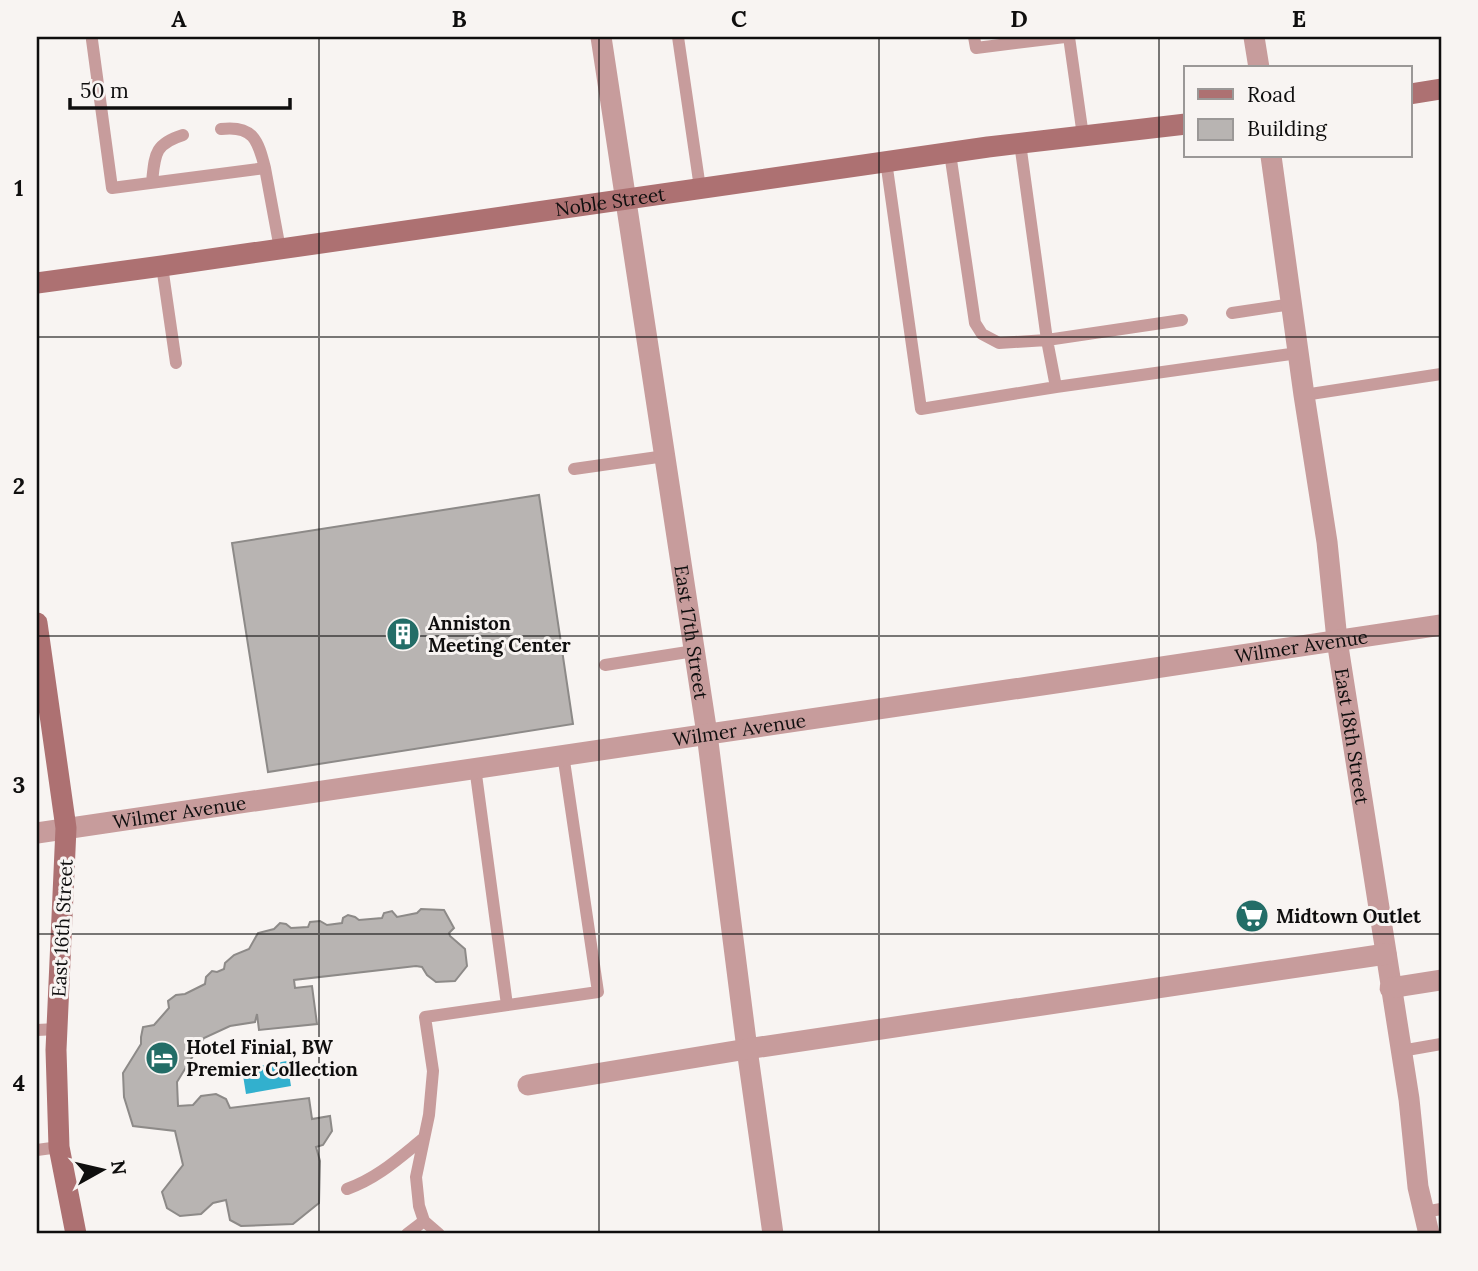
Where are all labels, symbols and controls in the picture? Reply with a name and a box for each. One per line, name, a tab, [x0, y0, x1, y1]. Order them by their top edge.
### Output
text: A	[171, 4, 187, 33]
text: B	[451, 4, 467, 33]
text: C	[731, 4, 747, 33]
text: D	[1010, 4, 1028, 33]
text: E	[1292, 4, 1306, 33]
scale bar	[70, 66, 290, 110]
legend	[1184, 66, 1412, 158]
text: 50 m	[80, 77, 129, 104]
text: Road	[1247, 81, 1296, 108]
text: Building	[1247, 115, 1327, 142]
text: 1	[14, 173, 24, 202]
street label: Noble Street	[554, 182, 667, 221]
text: 2	[13, 471, 25, 500]
street label: East 17th Street	[669, 563, 714, 702]
place label: Anniston Meeting Center	[428, 611, 571, 657]
building icon: Anniston Meeting Center	[384, 615, 422, 653]
street label: Wilmer Avenue	[1233, 624, 1369, 668]
street label: East 18th Street	[1330, 666, 1375, 807]
street label: Wilmer Avenue	[671, 708, 808, 751]
text: 3	[13, 770, 25, 799]
street label: Wilmer Avenue	[111, 790, 248, 834]
street label: East 16th Street	[46, 858, 78, 998]
supermarket icon: Midtown Outlet	[1233, 897, 1271, 935]
place label: Midtown Outlet	[1276, 904, 1422, 928]
place label: Hotel Finial, BW Premier Collection	[186, 1035, 358, 1081]
hotel icon: Hotel Finial, BW Premier Collection	[143, 1039, 181, 1077]
text: 4	[13, 1068, 25, 1097]
north arrow	[66, 1134, 136, 1204]
text: N	[106, 1159, 132, 1177]

